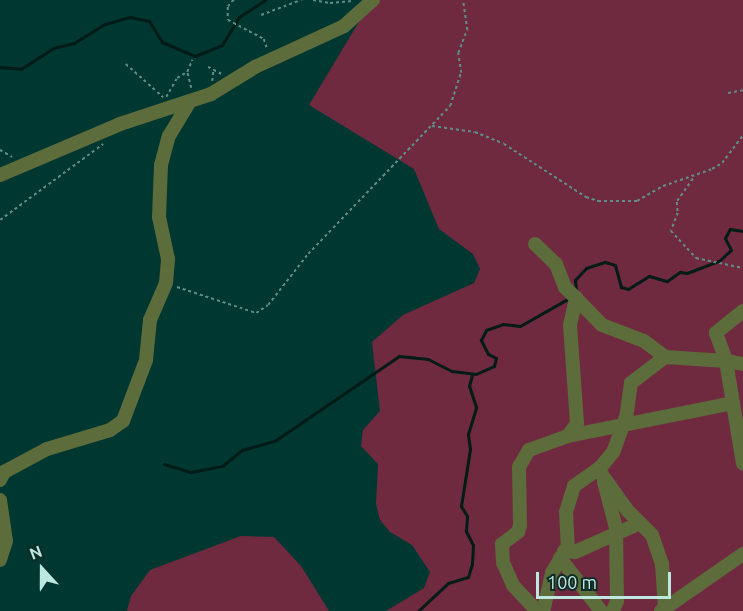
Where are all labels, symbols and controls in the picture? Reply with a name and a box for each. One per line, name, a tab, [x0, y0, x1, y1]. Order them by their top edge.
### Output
north arrow	[12, 539, 72, 599]
text: N	[27, 542, 44, 563]
scale bar	[539, 560, 674, 598]
text: 100 m	[547, 572, 597, 592]

